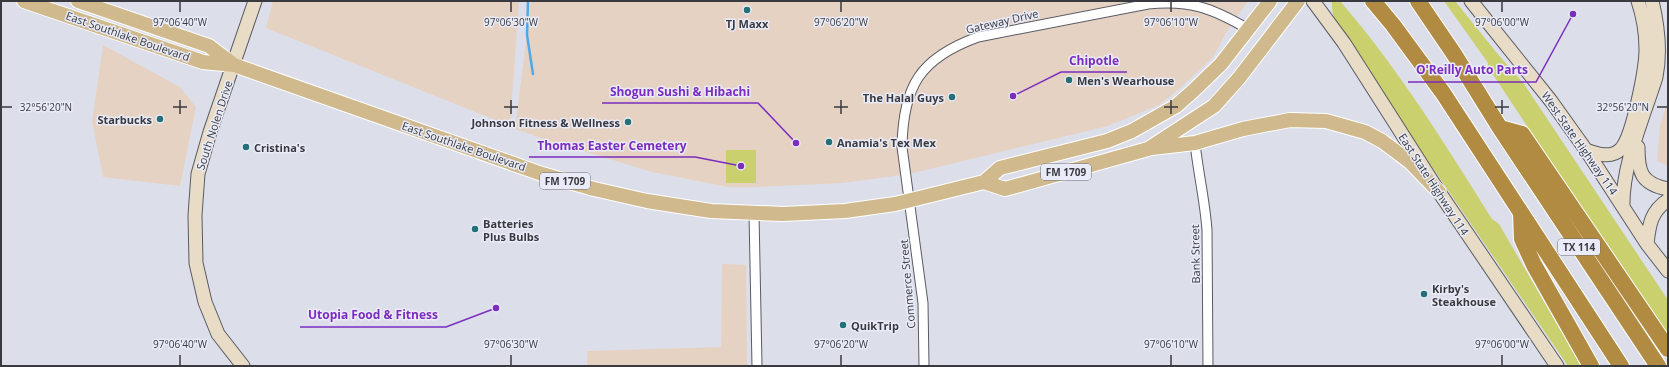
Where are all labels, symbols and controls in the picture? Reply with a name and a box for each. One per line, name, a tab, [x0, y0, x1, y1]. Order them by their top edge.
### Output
marker: TJ Maxx	[742, 5, 752, 15]
street label: Gateway Drive	[964, 5, 1040, 37]
street label: East Southlake Boulevard	[64, 8, 192, 64]
text: 97°06'40"W	[153, 15, 208, 29]
text: 97°06'30"W	[484, 15, 539, 29]
text: 97°06'20"W	[814, 15, 869, 29]
text: 97°06'10"W	[1144, 15, 1199, 29]
text: 97°06'00"W	[1475, 15, 1530, 29]
place label: TJ Maxx	[726, 16, 769, 31]
callout: Chipotle	[1061, 48, 1127, 72]
text: Chipotle	[1069, 52, 1119, 69]
callout: O'Reilly Auto Parts	[1408, 58, 1536, 82]
text: O'Reilly Auto Parts	[1416, 61, 1528, 78]
place label: Men's Wearhouse	[1077, 73, 1175, 88]
marker: Men's Wearhouse	[1064, 75, 1074, 85]
street label: South Nolen Drive	[192, 78, 236, 172]
callout: Shogun Sushi & Hibachi	[602, 79, 758, 103]
text: Shogun Sushi & Hibachi	[610, 83, 750, 100]
street label: West State Highway 114	[1539, 88, 1622, 198]
place label: The Halal Guys	[863, 90, 945, 105]
marker: The Halal Guys	[947, 92, 957, 102]
text: 32°56'20"N	[20, 100, 72, 114]
text: 32°56'20"N	[1597, 100, 1649, 114]
place label: Starbucks	[97, 112, 153, 127]
marker: Starbucks	[155, 114, 165, 124]
place label: Johnson Fitness & Wellness	[470, 115, 621, 130]
marker: Johnson Fitness & Wellness	[623, 117, 633, 127]
street label: East Southlake Boulevard	[400, 118, 528, 174]
street label: East State Highway 114	[1395, 130, 1473, 238]
callout: Thomas Easter Cemetery	[529, 133, 695, 157]
place label: Anamia's Tex Mex	[837, 135, 936, 150]
text: Thomas Easter Cemetery	[537, 137, 687, 154]
marker: Anamia's Tex Mex	[824, 137, 834, 147]
place label: Cristina's	[254, 140, 306, 155]
marker: Cristina's	[241, 142, 251, 152]
road number: FM 1709	[1041, 164, 1091, 180]
road number: FM 1709	[540, 173, 590, 189]
place label: Batteries Plus Bulbs	[483, 216, 540, 244]
marker: Batteries Plus Bulbs	[470, 224, 480, 234]
street label: Bank Street	[1187, 224, 1203, 284]
street label: Commerce Street	[896, 239, 918, 329]
road number: TX 114	[1558, 239, 1600, 255]
place label: Kirby's Steakhouse	[1432, 281, 1497, 309]
marker: Kirby's Steakhouse	[1419, 289, 1429, 299]
callout: Utopia Food & Fitness	[300, 303, 446, 327]
text: Utopia Food & Fitness	[308, 306, 438, 323]
place label: QuikTrip	[851, 318, 899, 333]
marker: QuikTrip	[838, 320, 848, 330]
text: 97°06'40"W	[153, 337, 208, 351]
text: 97°06'30"W	[484, 337, 539, 351]
text: 97°06'20"W	[814, 337, 869, 351]
text: 97°06'10"W	[1144, 337, 1199, 351]
text: 97°06'00"W	[1475, 337, 1530, 351]

